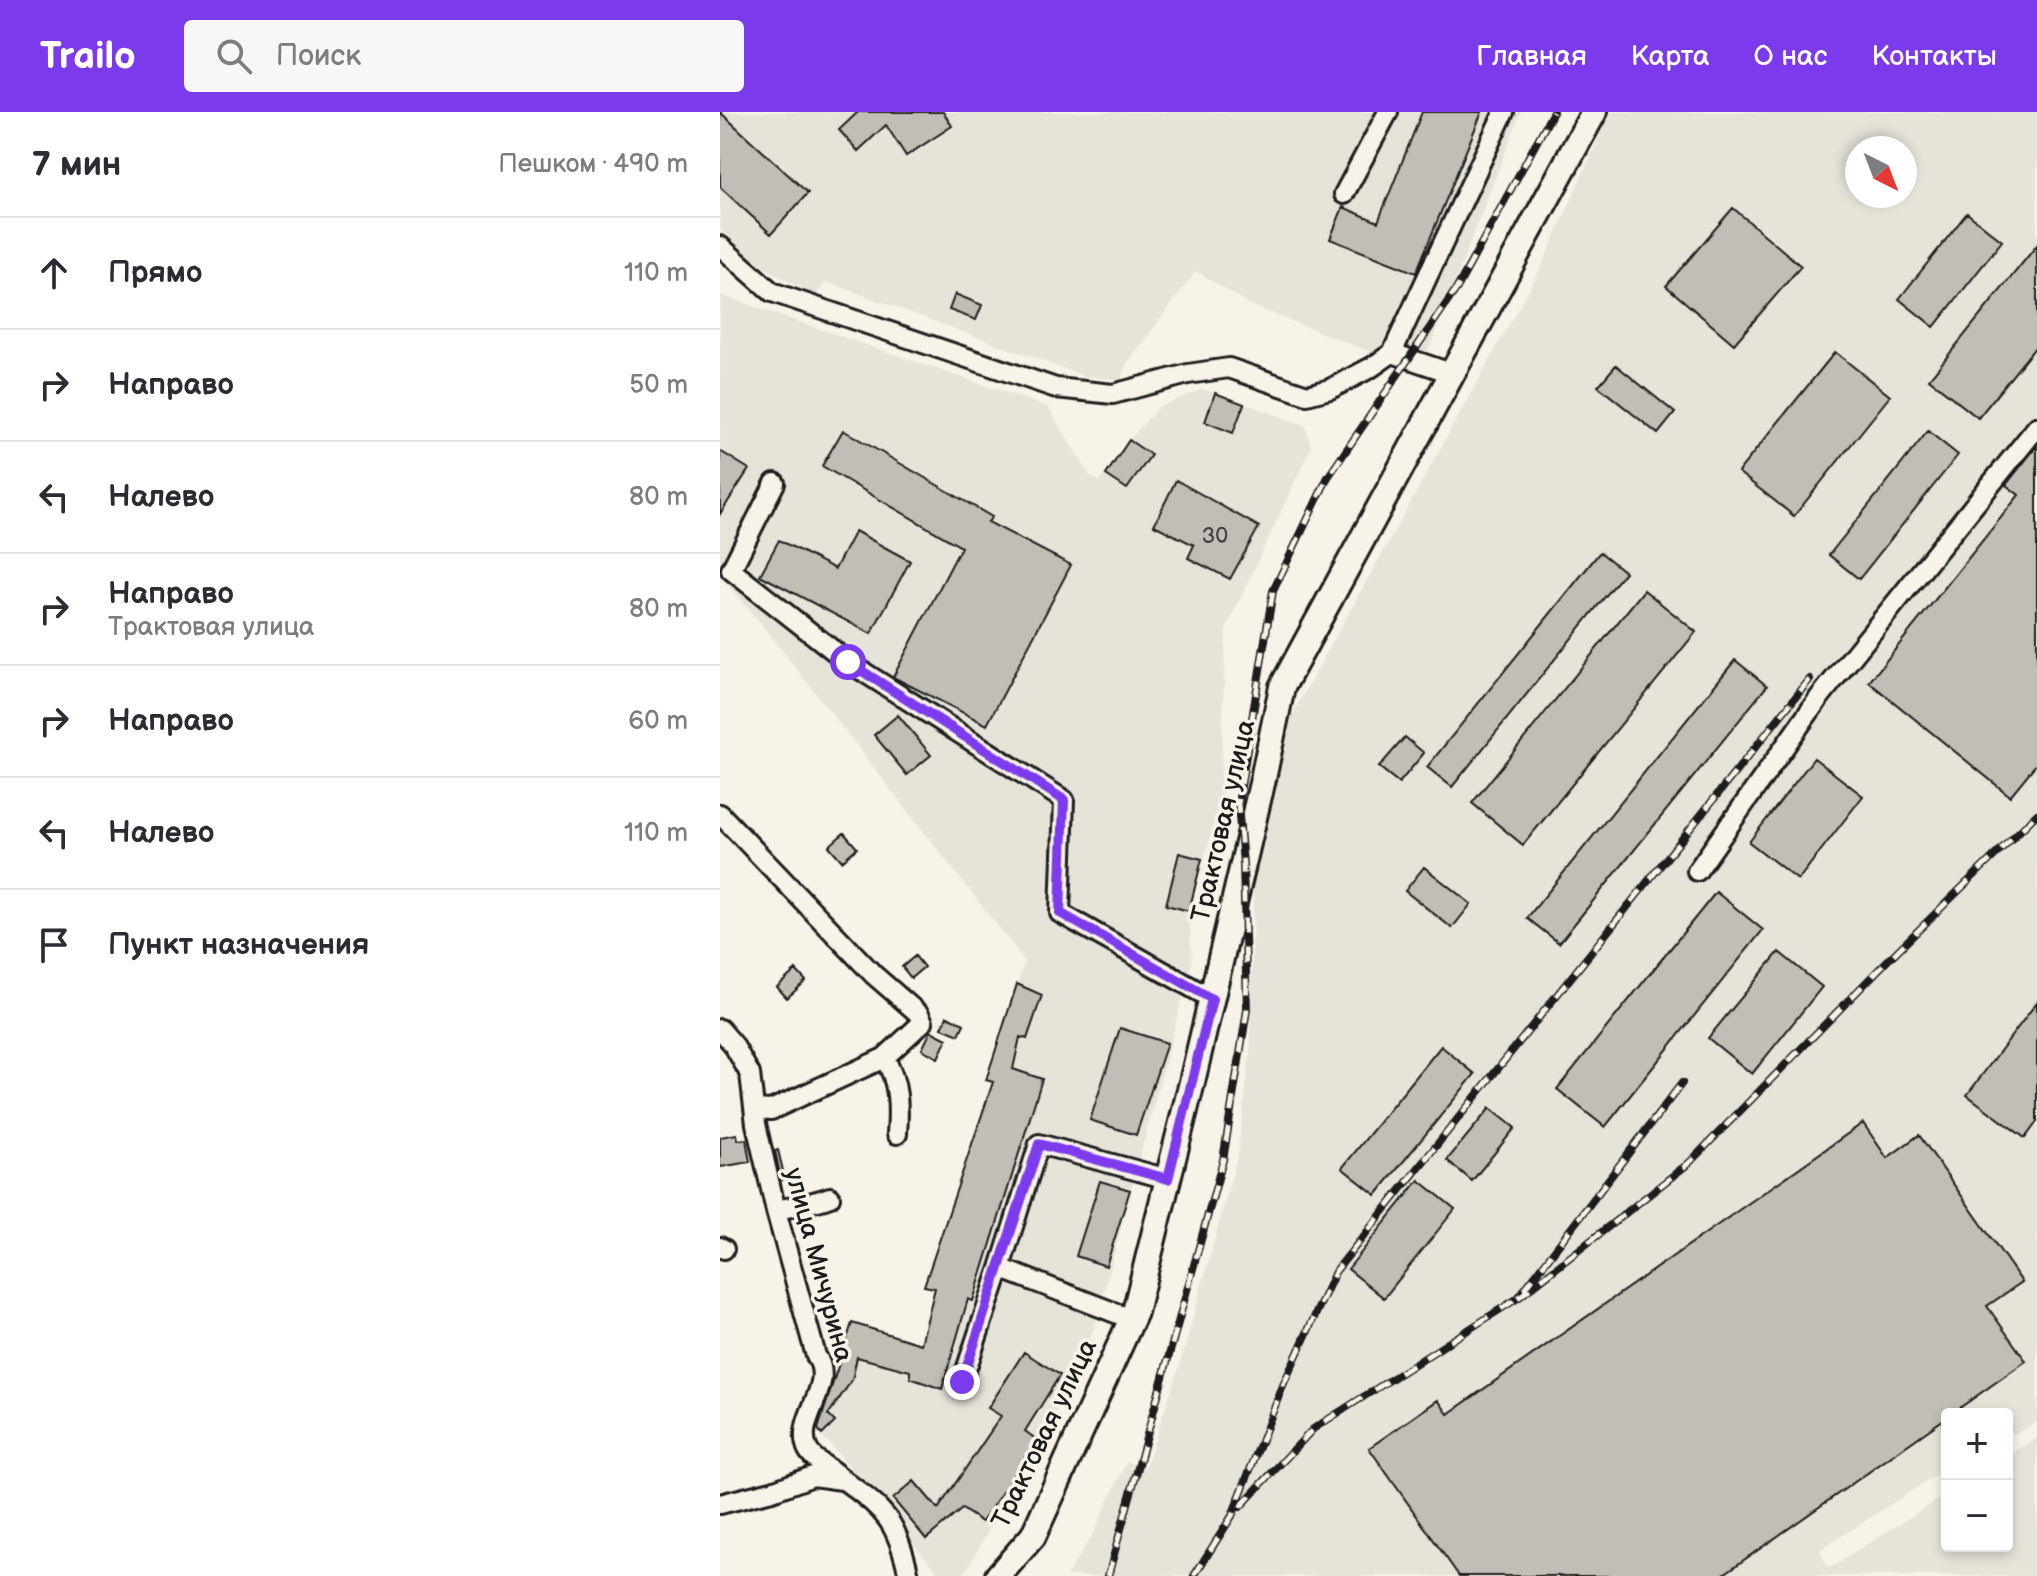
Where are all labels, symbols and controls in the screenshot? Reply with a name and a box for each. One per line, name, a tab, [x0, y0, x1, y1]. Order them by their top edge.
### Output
search box	[184, 20, 744, 92]
text: Trailo	[40, 34, 136, 79]
icon: search	[212, 34, 256, 78]
text: Поиск	[276, 38, 361, 74]
text: Главная	[1476, 40, 1587, 73]
text: Карта	[1631, 40, 1710, 73]
text: О нас	[1754, 40, 1827, 73]
text: Контакты	[1871, 40, 1997, 73]
north arrow	[1845, 136, 1917, 208]
text: 7 мин	[32, 144, 121, 185]
text: Пешком · 490 m	[498, 149, 688, 180]
icon: ahead	[32, 251, 76, 295]
text: Прямо	[108, 255, 202, 291]
text: 110 m	[624, 258, 688, 289]
icon: right	[32, 363, 76, 407]
text: Направо	[108, 367, 234, 403]
text: 50 m	[629, 370, 688, 401]
icon: left	[32, 475, 76, 519]
text: Налево	[108, 479, 214, 515]
text: 80 m	[629, 482, 688, 513]
house number: 30	[1202, 523, 1228, 550]
text: Направо	[108, 576, 234, 612]
icon: right	[32, 587, 76, 631]
text: 80 m	[629, 594, 688, 625]
text: Трактовая улица	[108, 612, 314, 643]
route start	[830, 644, 866, 680]
icon: right	[32, 699, 76, 743]
text: Направо	[108, 703, 234, 739]
text: 60 m	[628, 706, 688, 737]
street label: Трактовая улица	[1186, 717, 1262, 925]
icon: left	[32, 811, 76, 855]
text: Налево	[108, 815, 214, 851]
text: 110 m	[624, 818, 688, 849]
icon: arrive	[32, 923, 76, 967]
text: Пункт назначения	[108, 927, 369, 963]
street label: улица Мичурина	[777, 1164, 859, 1366]
street label: Трактовая улица	[986, 1334, 1104, 1534]
route end	[944, 1364, 980, 1400]
map controls	[1941, 1408, 2013, 1552]
button: +	[1941, 1408, 2013, 1480]
button: −	[1941, 1480, 2013, 1552]

